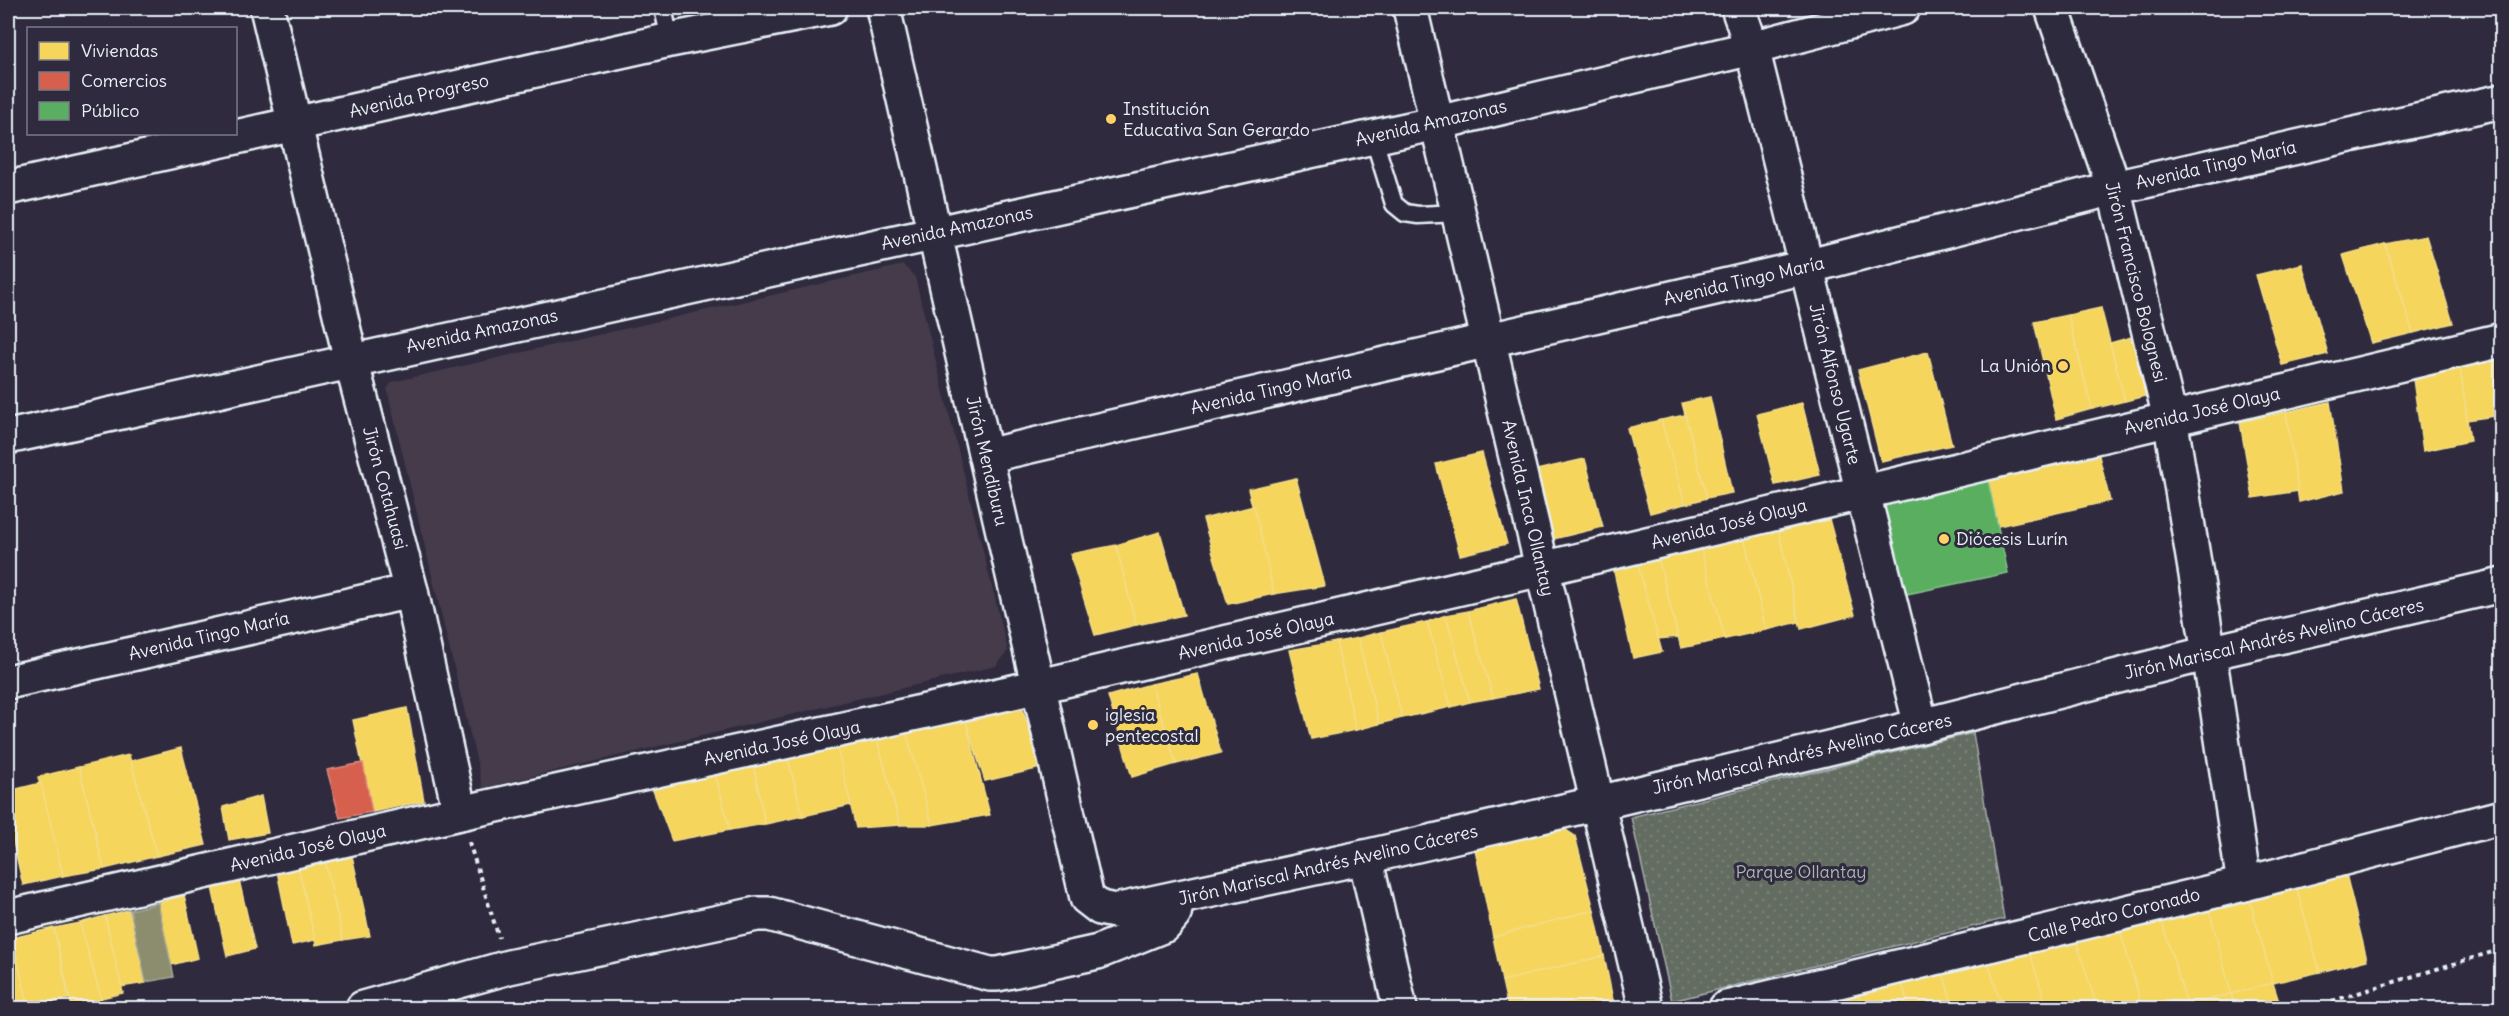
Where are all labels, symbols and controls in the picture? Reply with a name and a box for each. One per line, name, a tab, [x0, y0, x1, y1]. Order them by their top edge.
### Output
legend	[27, 27, 237, 135]
text: Viviendas	[81, 39, 158, 62]
street label: Avenida Progreso	[347, 68, 491, 123]
text: Comercios	[81, 69, 167, 92]
street label: Avenida Amazonas	[1353, 94, 1509, 151]
place label: Institución Educativa San Gerardo	[1123, 97, 1310, 141]
text: Público	[81, 99, 139, 122]
marker: Institución Educativa San Gerardo	[1104, 112, 1118, 126]
street label: Avenida Tingo María	[2133, 135, 2298, 194]
street label: Jirón Francisco Bolognesi	[2100, 179, 2173, 385]
street label: Avenida Amazonas	[879, 200, 1035, 255]
street label: Avenida Tingo María	[1661, 251, 1826, 310]
street label: Jirón Alfonso Ugarte	[1804, 301, 1867, 467]
street label: Avenida Amazonas	[404, 303, 560, 358]
place label: La Unión	[1980, 354, 2051, 377]
marker: La Unión	[2056, 359, 2070, 373]
street label: Avenida Tingo María	[1188, 360, 1353, 419]
street label: Avenida José Olaya	[2122, 381, 2282, 440]
street label: Jirón Mendiburu	[961, 394, 1014, 528]
street label: Avenida Inca Ollantay	[1497, 418, 1560, 598]
street label: Jirón Cotahuasi	[358, 424, 413, 552]
street label: Avenida José Olaya	[1649, 493, 1809, 554]
place label: Diócesis Lurín	[1956, 527, 2068, 550]
marker: Diócesis Lurín	[1937, 532, 1951, 546]
street label: Jirón Mariscal Andrés Avelino Cáceres	[2122, 593, 2426, 684]
street label: Avenida Tingo María	[126, 606, 291, 665]
street label: Avenida José Olaya	[1176, 606, 1336, 665]
place label: iglesia pentecostal	[1105, 703, 1198, 747]
street label: Jirón Mariscal Andrés Avelino Cáceres	[1650, 708, 1954, 799]
street label: Avenida José Olaya	[701, 715, 862, 770]
marker: iglesia pentecostal	[1086, 718, 1100, 732]
street label: Avenida José Olaya	[228, 818, 388, 877]
street label: Jirón Mariscal Andrés Avelino Cáceres	[1176, 819, 1480, 910]
park label: Parque Ollantay	[1735, 860, 1867, 883]
street label: Calle Pedro Coronado	[2025, 882, 2202, 947]

